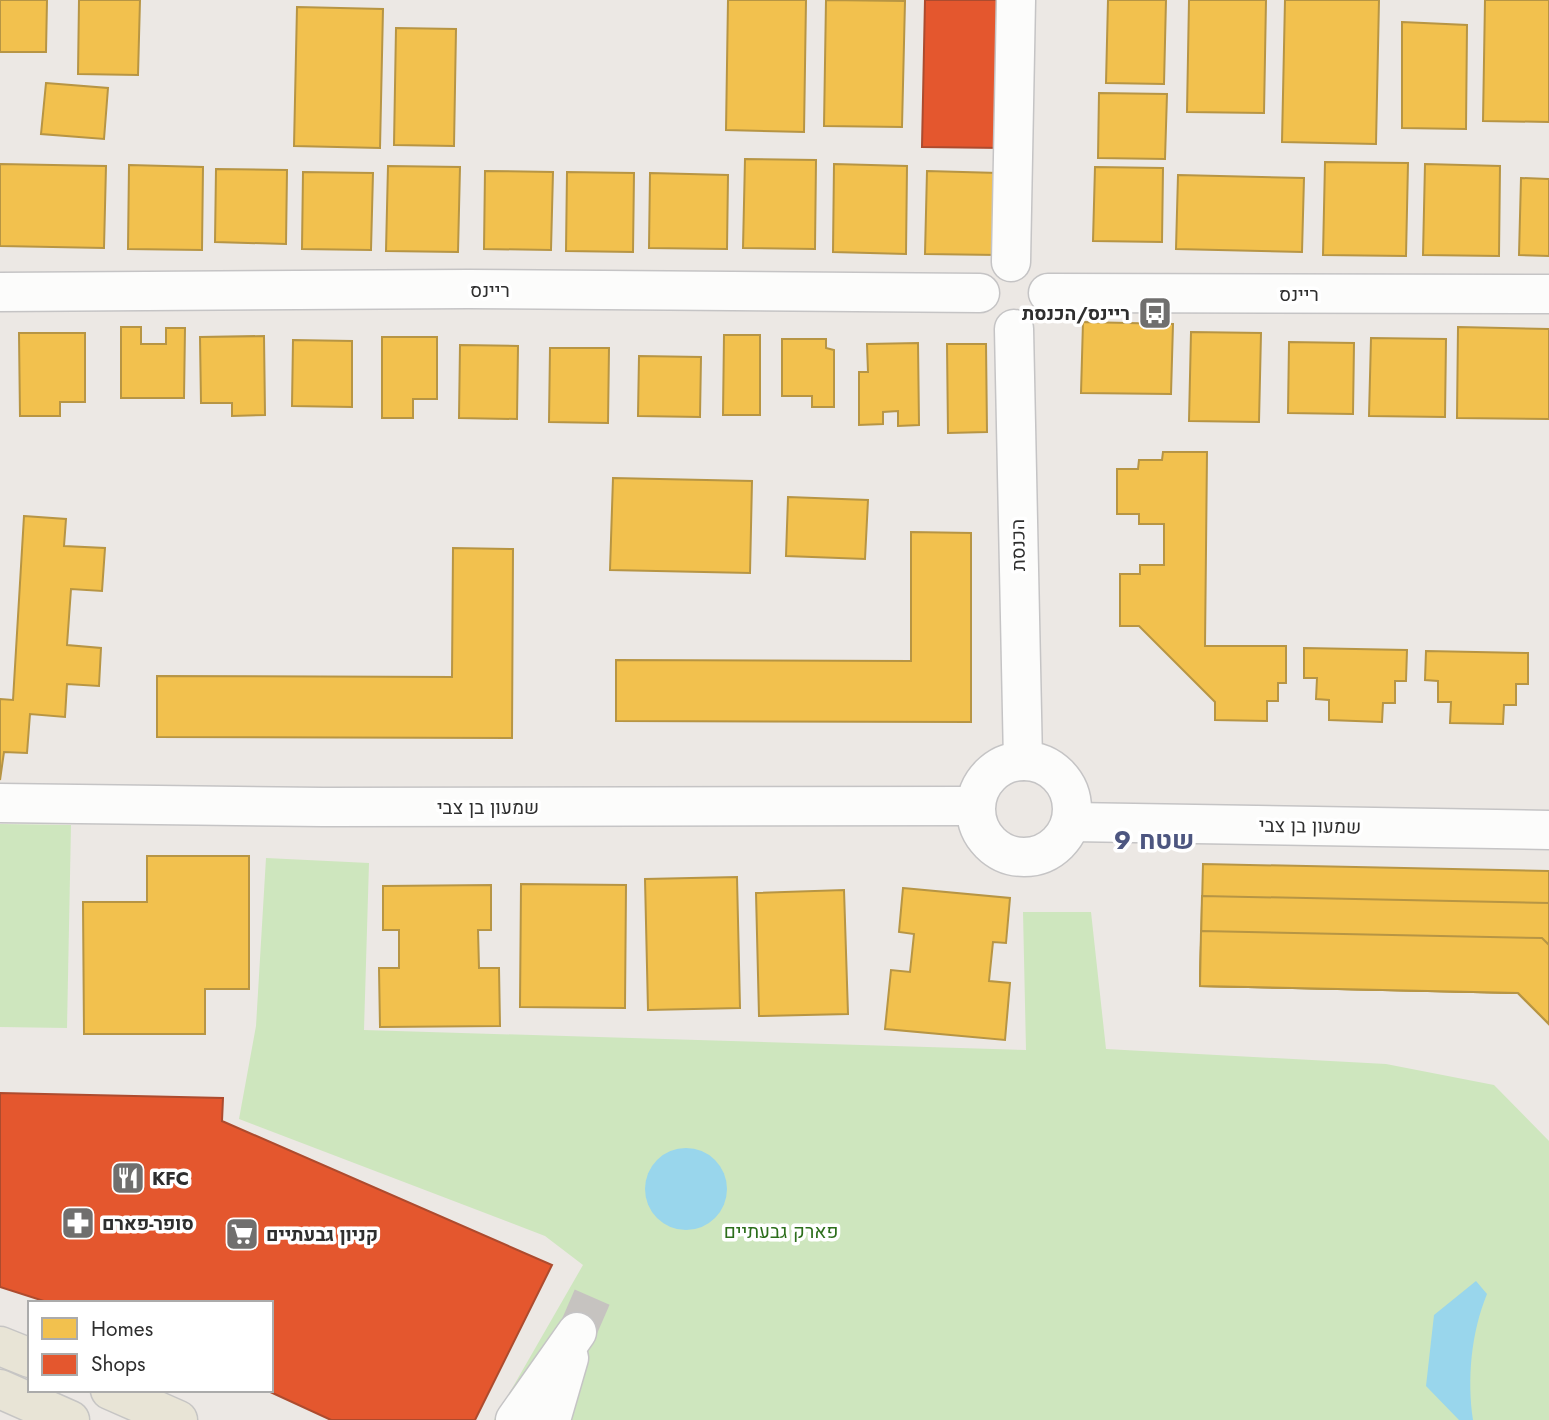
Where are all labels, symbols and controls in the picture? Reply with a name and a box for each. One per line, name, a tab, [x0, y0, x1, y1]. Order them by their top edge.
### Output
street label: ריינס	[470, 277, 510, 304]
street label: ריינס	[1279, 281, 1319, 308]
bus stop icon: ריינס/הכנסת	[1136, 294, 1174, 332]
place label: ריינס/הכנסת	[1022, 300, 1130, 327]
street label: הכנסת	[1004, 519, 1032, 571]
street label: שמעון בן צבי	[437, 794, 539, 821]
street label: שמעון בן צבי	[1259, 812, 1361, 840]
district label: שטח 9	[1114, 821, 1194, 859]
restaurant icon: KFC	[109, 1159, 147, 1197]
place label: KFC	[152, 1165, 189, 1192]
pharmacy icon: סופר-פארם	[59, 1204, 97, 1242]
place label: סופר-פארם	[102, 1210, 194, 1237]
supermarket icon: קניון גבעתיים	[223, 1215, 261, 1253]
park label: פארק גבעתיים	[724, 1218, 838, 1245]
place label: קניון גבעתיים	[266, 1221, 378, 1248]
legend	[28, 1301, 273, 1392]
text: Homes	[91, 1314, 153, 1344]
text: Shops	[91, 1349, 145, 1379]

